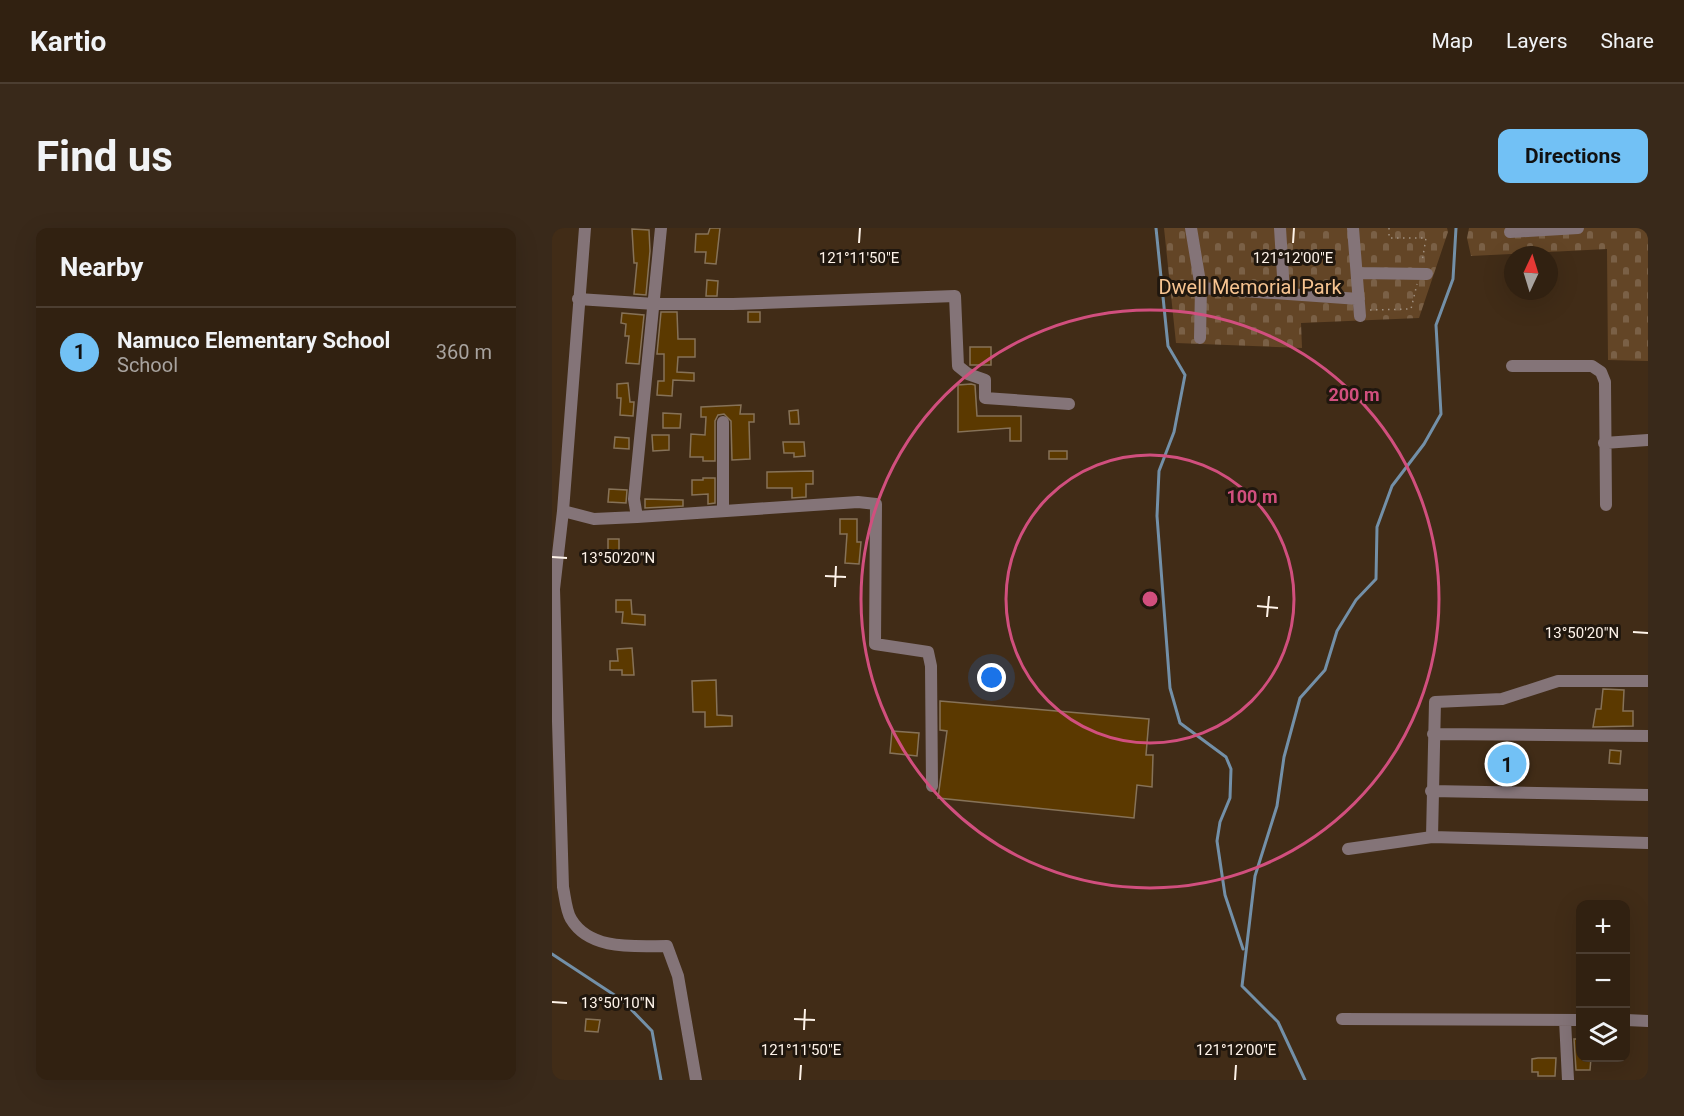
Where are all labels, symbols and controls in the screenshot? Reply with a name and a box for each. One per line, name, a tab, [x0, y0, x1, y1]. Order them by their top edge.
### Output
text: Kartio	[30, 25, 106, 58]
text: Map	[1431, 29, 1473, 53]
text: Layers	[1506, 29, 1567, 53]
text: Share	[1600, 29, 1654, 53]
button: Directions	[1498, 129, 1648, 183]
text: Find us	[36, 132, 173, 181]
north arrow	[1504, 246, 1558, 300]
text: 121°11'50"E	[819, 249, 900, 267]
text: 121°12'00"E	[1253, 249, 1334, 267]
text: Nearby	[60, 252, 143, 282]
park label: Dwell Memorial Park	[1158, 275, 1342, 299]
text: Namuco Elementary School	[117, 328, 390, 353]
text: 1	[74, 340, 85, 364]
text: 360 m	[436, 340, 492, 364]
text: School	[117, 353, 178, 377]
text: 200 m	[1328, 384, 1380, 405]
text: 100 m	[1226, 486, 1278, 507]
text: 13°50'20"N	[581, 549, 655, 567]
centre of rings	[1140, 589, 1160, 609]
text: 13°50'20"N	[1545, 624, 1619, 642]
your location	[977, 663, 1006, 692]
pin: 1	[1488, 742, 1526, 786]
map controls	[1576, 900, 1630, 1062]
button: +	[1576, 900, 1630, 954]
button: −	[1576, 954, 1630, 1008]
text: 13°50'10"N	[581, 994, 655, 1012]
button: layers	[1576, 1008, 1630, 1062]
text: 121°11'50"E	[761, 1041, 842, 1059]
text: 121°12'00"E	[1196, 1041, 1277, 1059]

